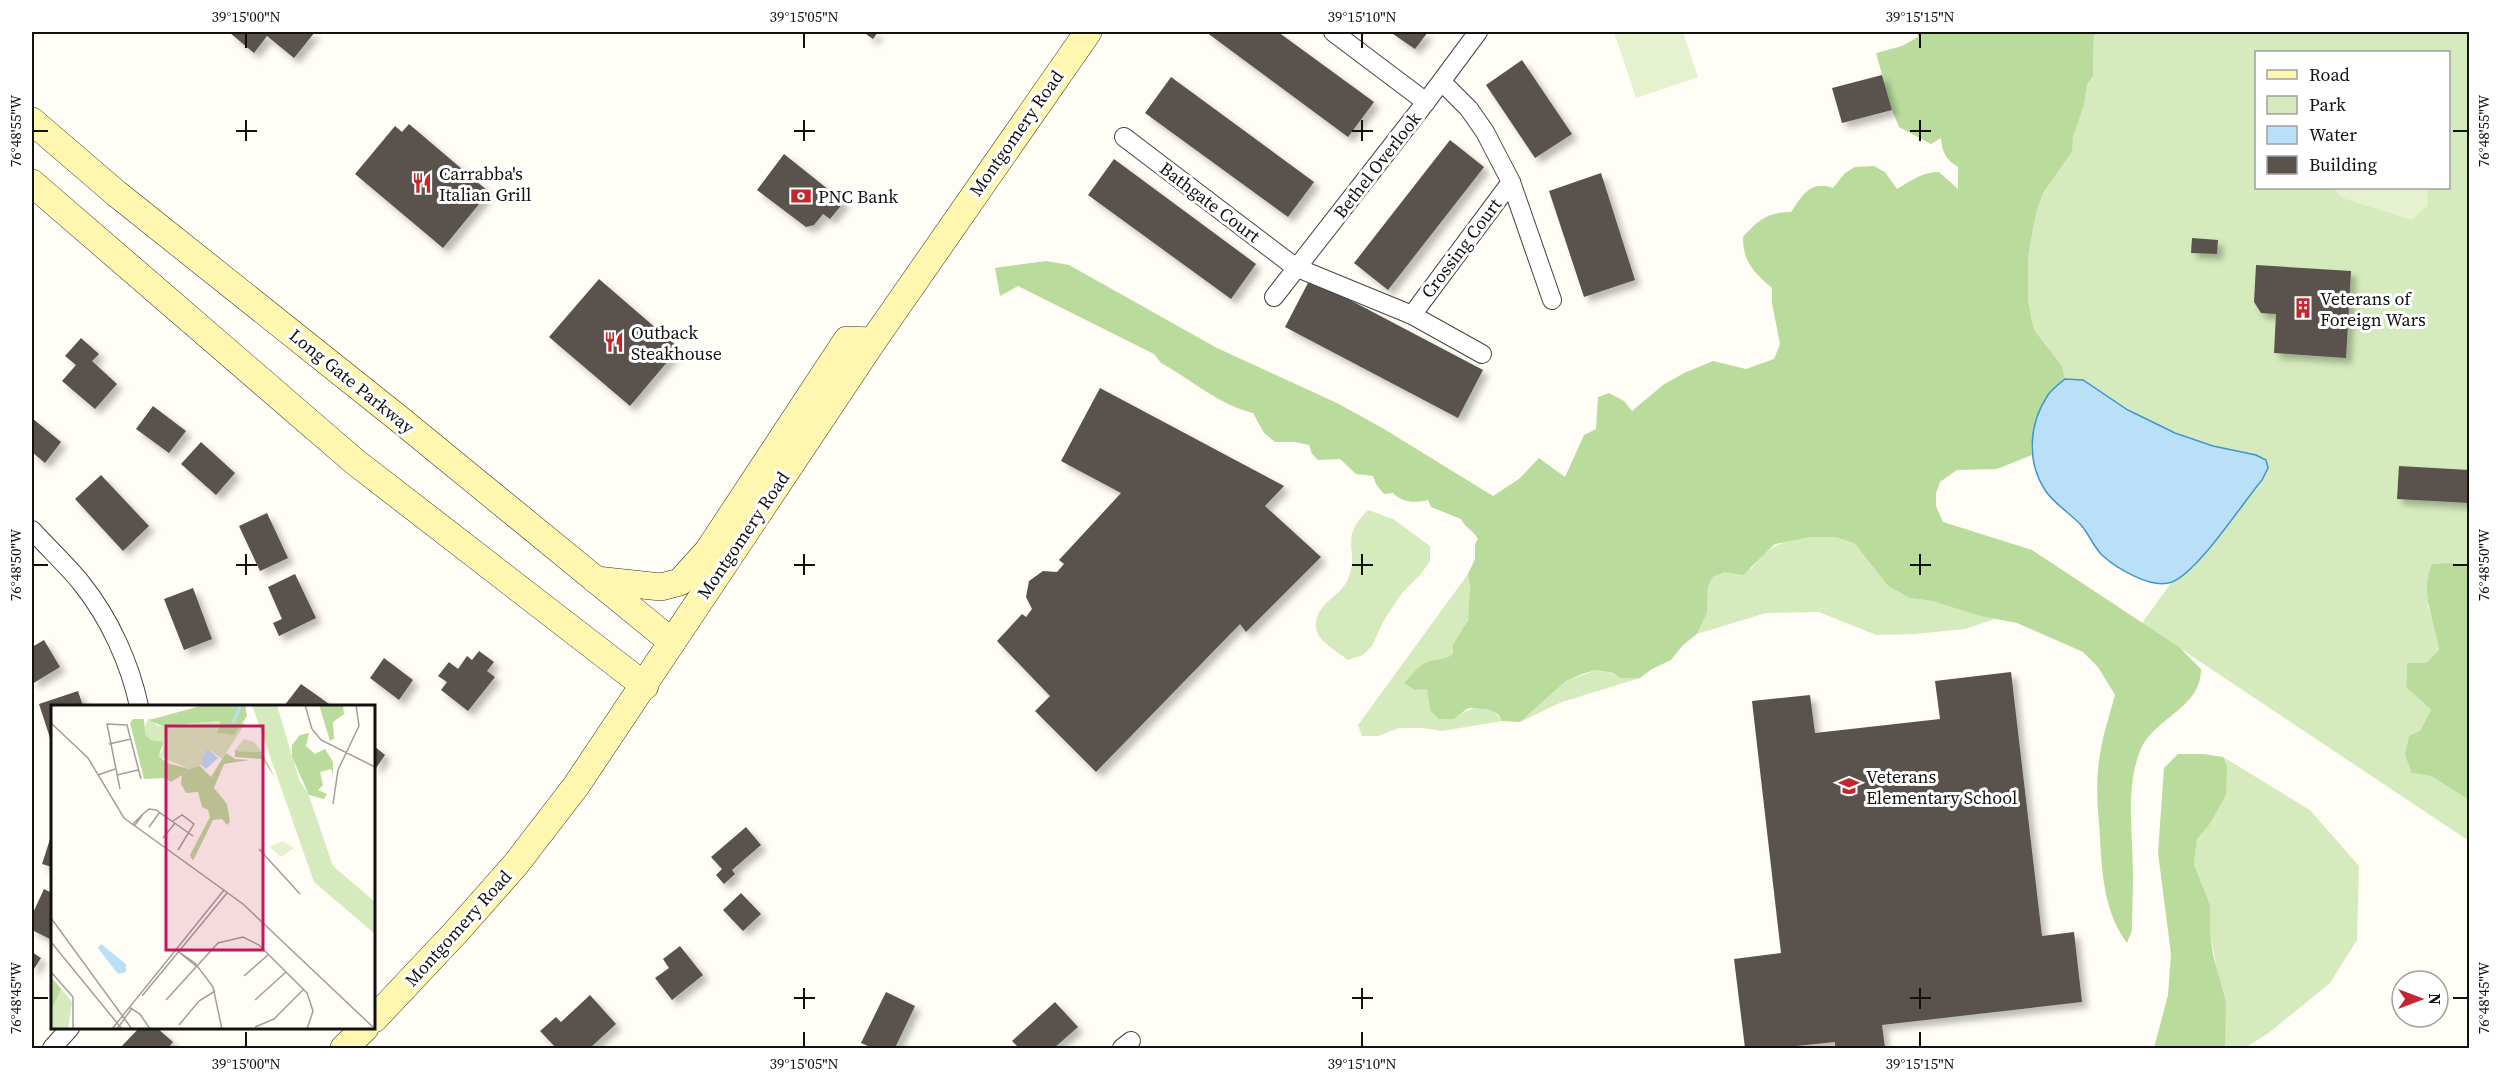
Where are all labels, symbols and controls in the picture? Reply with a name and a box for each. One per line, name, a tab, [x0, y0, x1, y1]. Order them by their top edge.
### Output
text: 39°15'00"N	[211, 6, 281, 27]
text: 39°15'05"N	[769, 6, 839, 27]
text: 39°15'10"N	[1327, 6, 1397, 27]
text: 39°15'15"N	[1885, 6, 1955, 27]
legend	[2255, 51, 2450, 189]
text: Road	[2309, 62, 2350, 87]
street label: Montgomery Road	[963, 65, 1069, 201]
text: Park	[2309, 92, 2346, 117]
text: 76°48'55"W	[5, 94, 26, 167]
text: 76°48'55"W	[2473, 94, 2494, 167]
street label: Bethel Overlook	[1328, 107, 1427, 223]
text: Water	[2309, 122, 2357, 147]
text: Building	[2309, 152, 2377, 177]
street label: Bathgate Court	[1155, 156, 1265, 248]
place label: Carrabba's Italian Grill	[439, 161, 531, 207]
restaurant icon: Carrabba's Italian Grill	[410, 171, 434, 195]
bank icon: PNC Bank	[789, 184, 813, 208]
place label: PNC Bank	[818, 184, 898, 209]
street label: Crossing Court	[1415, 193, 1507, 303]
place label: Veterans of Foreign Wars	[2320, 286, 2426, 332]
building icon: Veterans of Foreign Wars	[2291, 296, 2315, 320]
place label: Outback Steakhouse	[631, 320, 722, 366]
street label: Long Gate Parkway	[284, 323, 420, 440]
restaurant icon: Outback Steakhouse	[602, 330, 626, 354]
street label: Montgomery Road	[691, 466, 795, 604]
text: 76°48'50"W	[5, 528, 26, 601]
text: 76°48'50"W	[2473, 528, 2494, 601]
inset map	[51, 705, 375, 1029]
place label: Veterans Elementary School	[1866, 764, 2017, 810]
school or university icon: Veterans Elementary School	[1837, 774, 1861, 798]
street label: Montgomery Road	[399, 864, 517, 992]
text: 76°48'45"W	[5, 961, 26, 1034]
text: 76°48'45"W	[2473, 961, 2494, 1034]
north arrow	[2390, 969, 2450, 1029]
text: N	[2424, 993, 2446, 1005]
text: 39°15'00"N	[211, 1053, 281, 1074]
text: 39°15'05"N	[769, 1053, 839, 1074]
text: 39°15'10"N	[1327, 1053, 1397, 1074]
text: 39°15'15"N	[1885, 1053, 1955, 1074]

